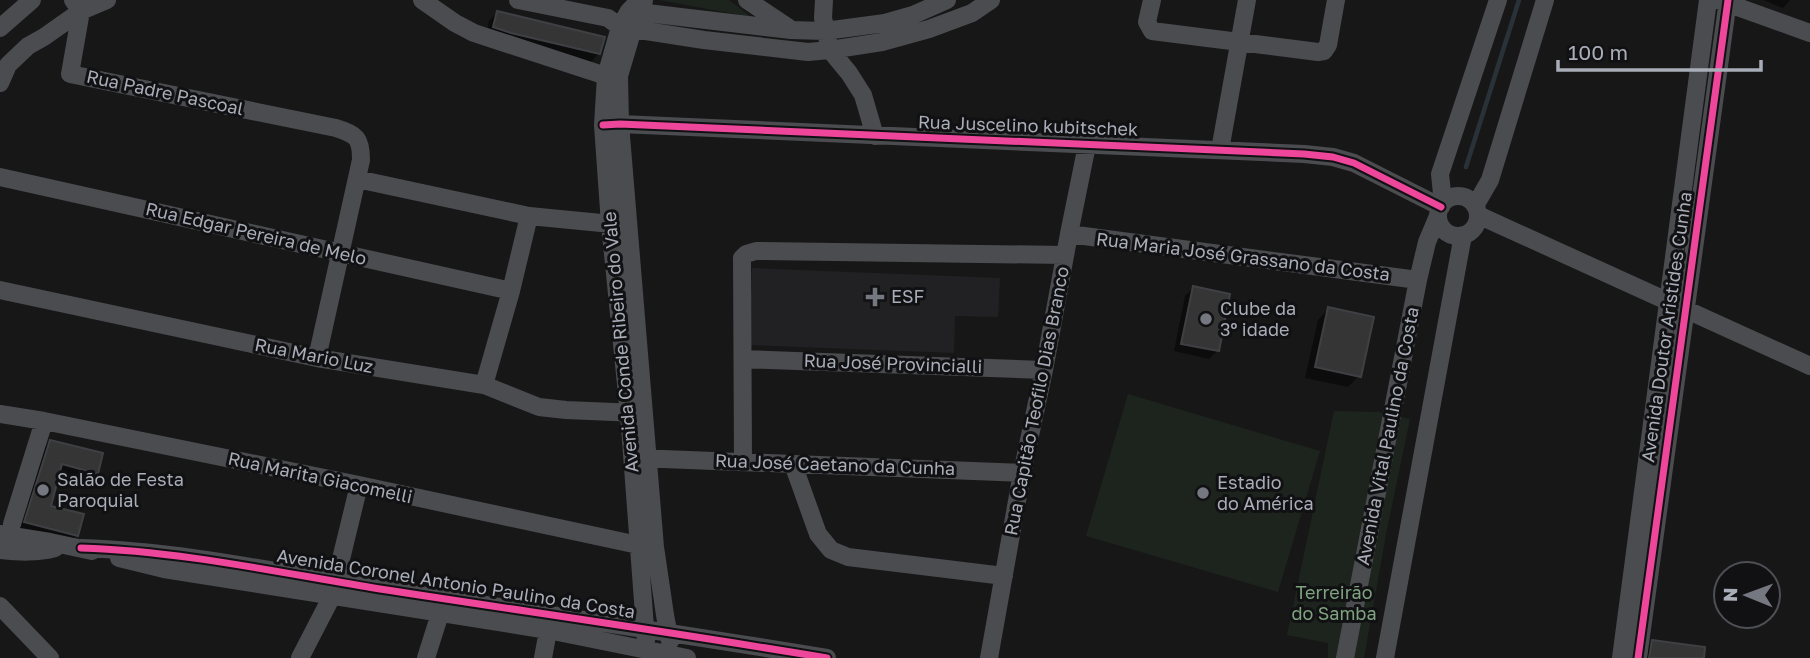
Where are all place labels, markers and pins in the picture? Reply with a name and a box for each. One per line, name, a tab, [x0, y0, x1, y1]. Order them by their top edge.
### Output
place label: ESF	[891, 285, 924, 307]
marker: ESF	[865, 287, 885, 307]
place label: Clube da 3º idade	[1220, 297, 1296, 340]
marker: Clube da 3º idade	[1198, 311, 1214, 327]
place label: Salão de Festa Paroquial	[57, 468, 184, 511]
place label: Estadio do América	[1217, 471, 1314, 514]
marker: Salão de Festa Paroquial	[35, 482, 51, 498]
marker: Estadio do América	[1195, 485, 1211, 501]

